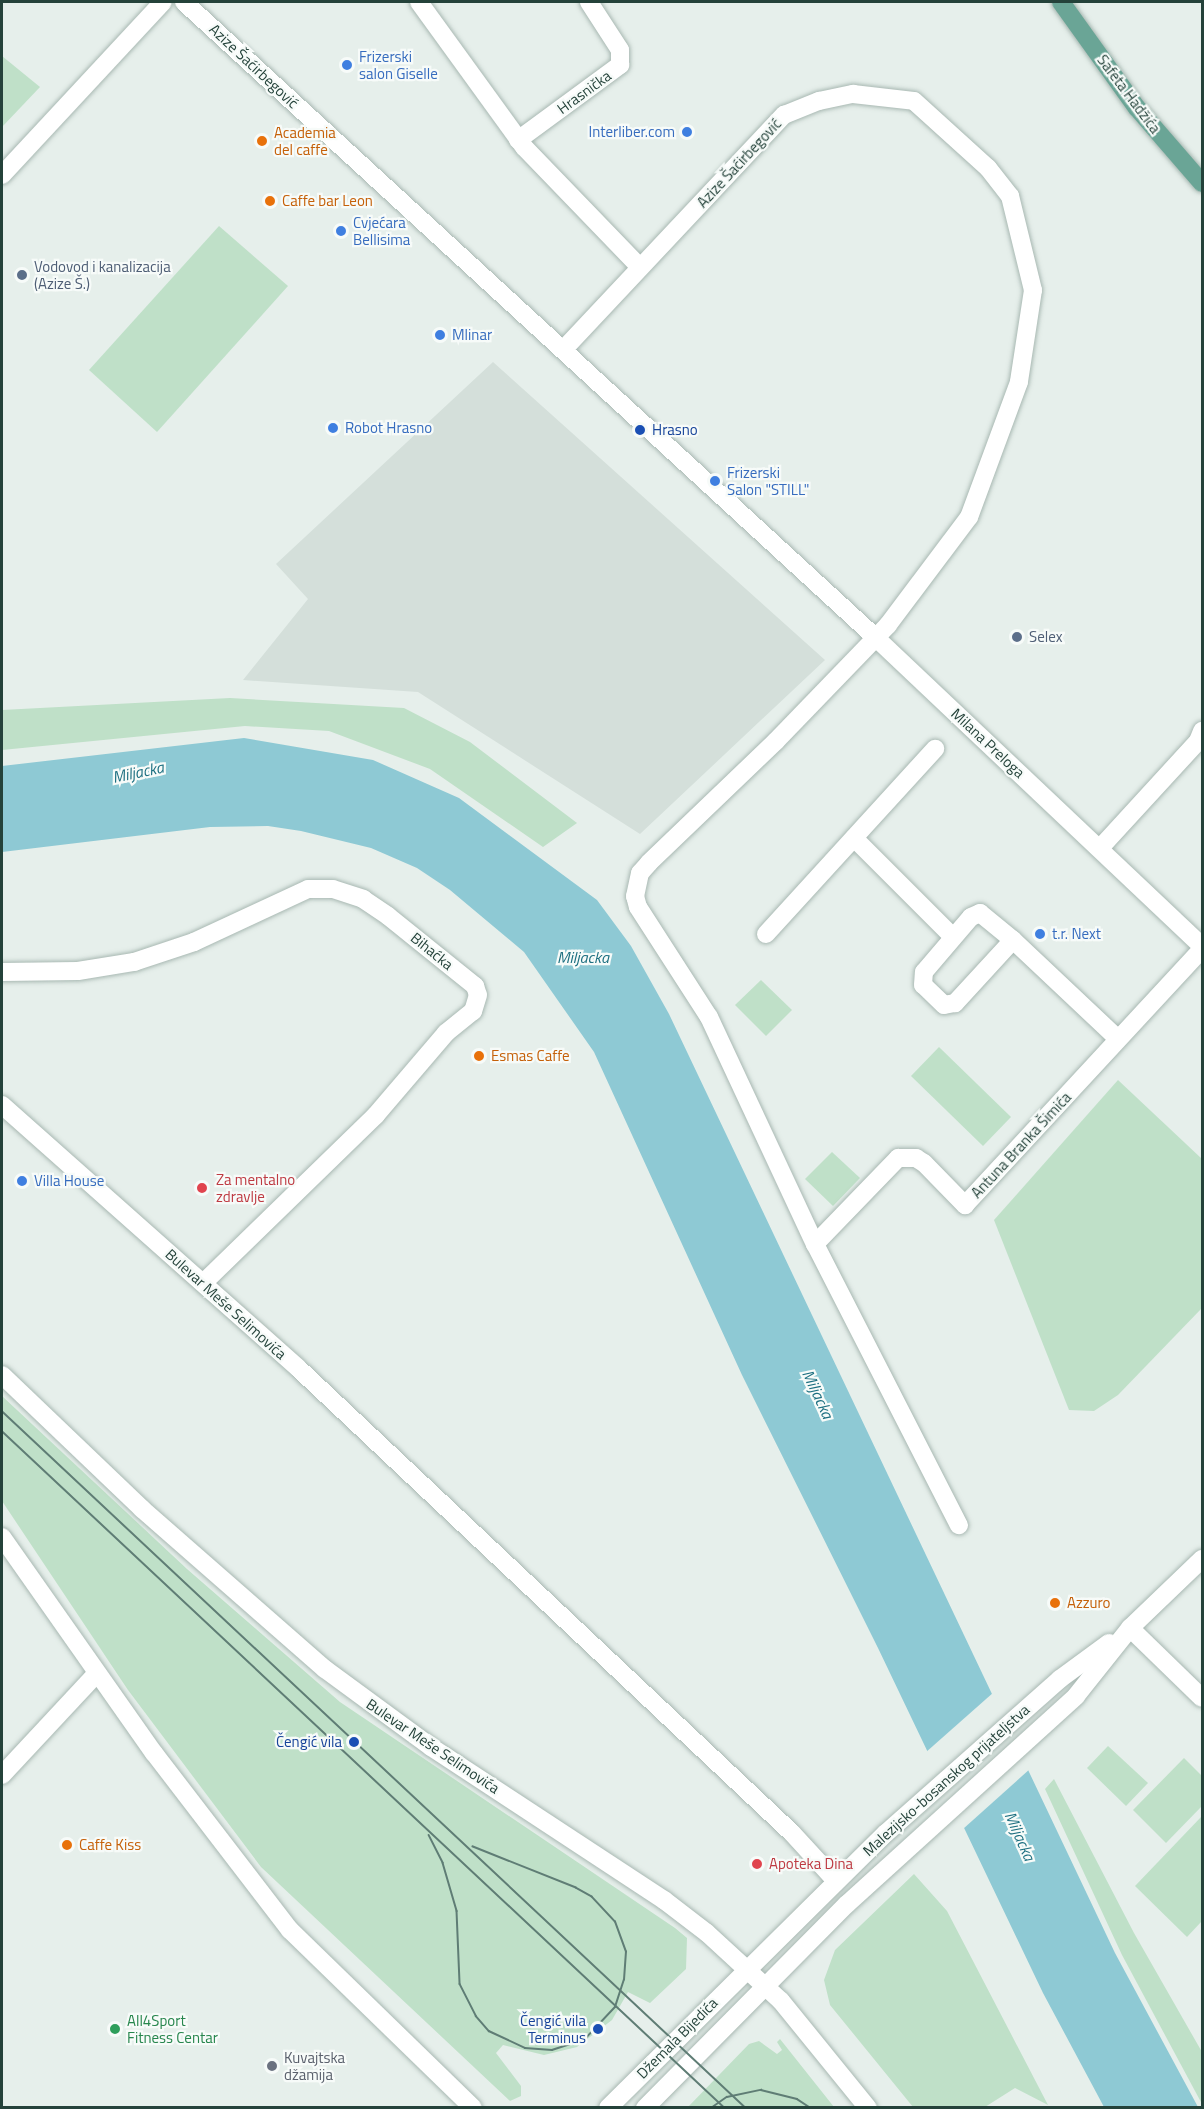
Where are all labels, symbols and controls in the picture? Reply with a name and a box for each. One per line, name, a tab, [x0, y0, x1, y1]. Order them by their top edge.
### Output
street label: Azize Šaćirbegović	[206, 20, 302, 112]
place label: Frizerski salon Giselle	[359, 47, 438, 82]
street label: Safeta Hadžića	[1094, 51, 1164, 137]
marker: Frizerski salon Giselle	[340, 58, 354, 72]
street label: Hrasnička	[553, 66, 615, 118]
street label: Azize Šaćirbegović	[693, 115, 785, 211]
place label: Academia del caffe	[274, 123, 336, 158]
place label: Interliber.com	[589, 123, 675, 141]
marker: Interliber.com	[680, 125, 694, 139]
marker: Academia del caffe	[255, 134, 269, 148]
place label: Caffe bar Leon	[282, 192, 373, 210]
marker: Caffe bar Leon	[263, 194, 277, 208]
place label: Cvjećara Bellisima	[353, 213, 410, 248]
marker: Cvjećara Bellisima	[334, 224, 348, 238]
place label: Vodovod i kanalizacija (Azize Š.)	[34, 257, 171, 292]
marker: Vodovod i kanalizacija (Azize Š.)	[15, 268, 29, 282]
place label: Mlinar	[452, 326, 492, 344]
marker: Mlinar	[433, 328, 447, 342]
place label: Robot Hrasno	[345, 419, 432, 437]
marker: Robot Hrasno	[326, 421, 340, 435]
place label: Hrasno	[652, 421, 698, 439]
marker: Hrasno	[633, 423, 647, 437]
place label: Frizerski Salon "STILL"	[727, 463, 809, 498]
marker: Frizerski Salon "STILL"	[708, 474, 722, 488]
place label: Selex	[1029, 628, 1062, 646]
marker: Selex	[1010, 630, 1024, 644]
street label: Milana Preloga	[948, 704, 1028, 782]
water label: Miljacka	[111, 757, 165, 787]
place label: t.r. Next	[1052, 925, 1101, 943]
marker: t.r. Next	[1033, 927, 1047, 941]
street label: Bihaćka	[407, 928, 457, 974]
water label: Miljacka	[557, 947, 609, 967]
place label: Esmas Caffe	[491, 1047, 570, 1065]
marker: Esmas Caffe	[472, 1049, 486, 1063]
street label: Antuna Branka Šimića	[967, 1088, 1075, 1202]
place label: Za mentalno zdravlje	[216, 1170, 295, 1205]
place label: Villa House	[34, 1172, 104, 1190]
marker: Villa House	[15, 1174, 29, 1188]
marker: Za mentalno zdravlje	[193, 1179, 211, 1197]
street label: Bulevar Meše Selimovića	[162, 1245, 290, 1363]
water label: Miljacka	[798, 1366, 838, 1422]
place label: Azzuro	[1067, 1594, 1111, 1612]
marker: Azzuro	[1048, 1596, 1062, 1610]
street label: Bulevar Meše Selimovića	[363, 1695, 503, 1797]
street label: Malezijsko-bosanskog prijateljstva	[859, 1700, 1033, 1860]
place label: Čengić vila	[276, 1733, 342, 1751]
marker: Čengić vila	[347, 1735, 361, 1749]
water label: Miljacka	[1001, 1808, 1039, 1864]
place label: Caffe Kiss	[79, 1836, 141, 1854]
marker: Caffe Kiss	[60, 1838, 74, 1852]
place label: Apoteka Dina	[769, 1855, 853, 1873]
marker: Apoteka Dina	[750, 1857, 764, 1871]
street label: Džemala Bijedića	[633, 1994, 721, 2082]
place label: All4Sport Fitness Centar	[127, 2011, 218, 2046]
place label: Čengić vila Terminus	[520, 2011, 586, 2046]
marker: All4Sport Fitness Centar	[108, 2022, 122, 2036]
marker: Čengić vila Terminus	[591, 2022, 605, 2036]
place label: Kuvajtska džamija	[284, 2048, 345, 2083]
marker: Kuvajtska džamija	[265, 2059, 279, 2073]

